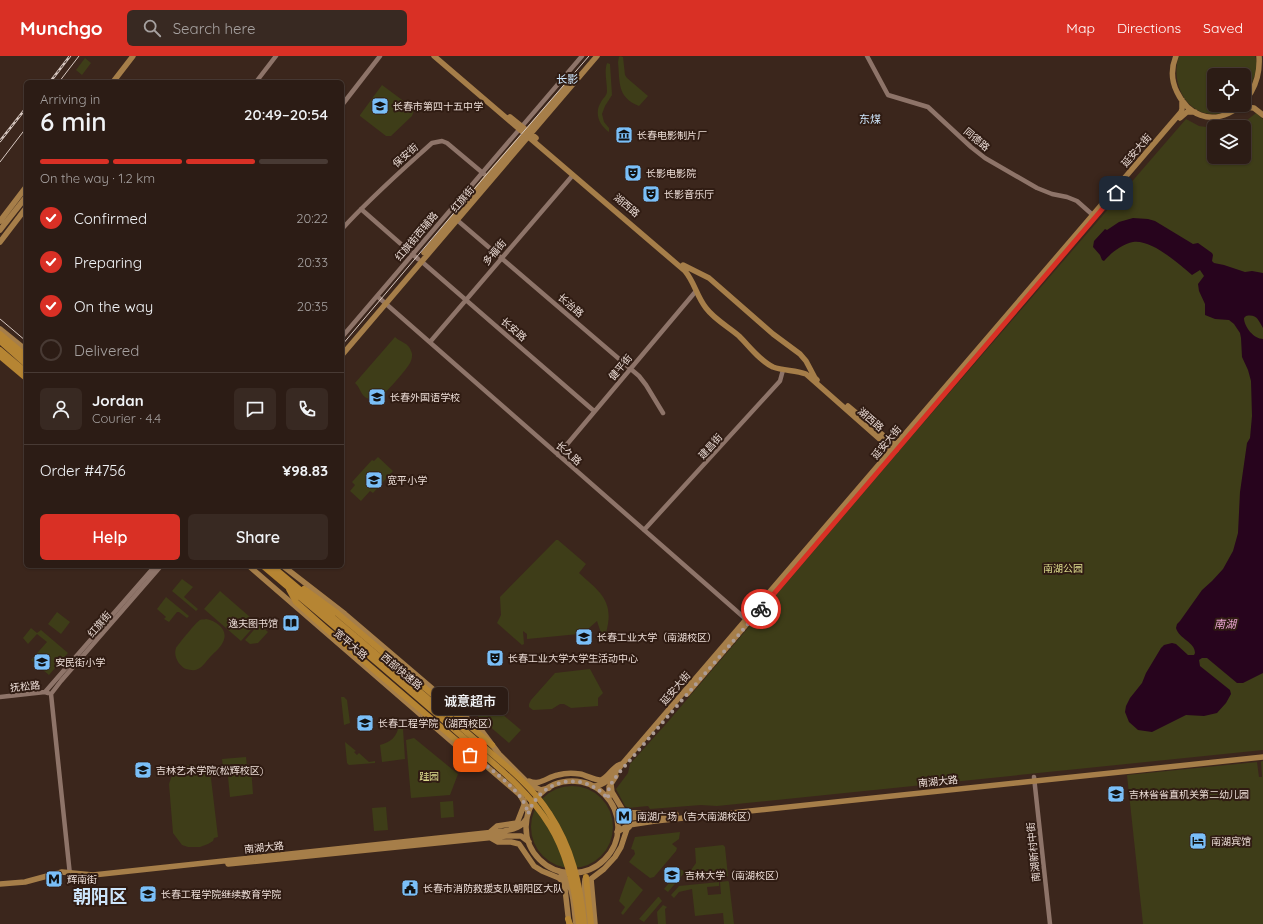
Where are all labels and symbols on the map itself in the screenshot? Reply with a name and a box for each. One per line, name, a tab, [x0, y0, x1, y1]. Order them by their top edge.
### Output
district label: 长影	[556, 72, 578, 86]
school or university icon: 长春市第四十五中学	[370, 96, 390, 116]
place label: 长春市第四十五中学	[393, 100, 483, 113]
district label: 东煤	[859, 112, 881, 126]
museum icon: 长春电影制片厂	[614, 125, 634, 145]
street label: 同德路	[961, 125, 992, 154]
place label: 长春电影制片厂	[637, 129, 707, 142]
street label: 延安大街	[1118, 131, 1154, 170]
street label: 保安街	[390, 141, 421, 170]
theatre icon: 长影电影院	[623, 163, 643, 183]
place label: 长影电影院	[646, 167, 696, 180]
pin	[1099, 176, 1133, 210]
street label: 红旗街	[448, 184, 477, 215]
theatre icon: 长影音乐厅	[641, 184, 661, 204]
place label: 长影音乐厅	[664, 188, 714, 201]
street label: 湖西路	[611, 191, 642, 220]
street label: 红旗街西辅路	[392, 209, 441, 263]
street label: 多福街	[480, 237, 509, 268]
street label: 长治路	[555, 291, 586, 320]
street label: 长安路	[498, 315, 529, 344]
street label: 健平街	[606, 352, 635, 383]
school or university icon: 长春外国语学校	[367, 387, 387, 407]
place label: 长春外国语学校	[390, 391, 460, 404]
street label: 湖西路	[855, 405, 886, 434]
street label: 延安大街	[869, 423, 904, 462]
street label: 建昌街	[696, 431, 725, 462]
street label: 长久路	[553, 439, 584, 468]
school or university icon: 宽平小学	[364, 470, 384, 490]
place label: 宽平小学	[387, 474, 427, 487]
park label: 南湖公园	[1043, 562, 1083, 575]
courier	[741, 589, 781, 629]
street label: 红旗街	[85, 609, 114, 640]
library icon: 逸夫图书馆	[281, 613, 301, 633]
place label: 逸夫图书馆	[228, 617, 278, 630]
water label: 南湖	[1214, 617, 1238, 631]
street label: 宽平大路	[331, 626, 370, 662]
school or university icon: 长春工业大学（南湖校区）	[574, 627, 594, 647]
place label: 长春工业大学（南湖校区）	[597, 631, 717, 644]
theatre icon: 长春工业大学大学生活动中心	[485, 648, 505, 668]
street label: 西部快速路	[378, 650, 425, 692]
school or university icon: 安民街小学	[32, 652, 52, 672]
place label: 长春工业大学大学生活动中心	[508, 652, 638, 665]
place label: 安民街小学	[55, 656, 105, 669]
street label: 延安大街	[657, 669, 693, 708]
street label: 抚松路	[9, 678, 41, 695]
callout: 诚意超市	[432, 687, 508, 715]
school or university icon: 长春工程学院（湖西校区）	[355, 713, 375, 733]
place label: 长春工程学院（湖西校区）	[378, 717, 498, 730]
pin	[453, 738, 487, 772]
school or university icon: 吉林艺术学院(松辉校区)	[133, 760, 153, 780]
place label: 吉林艺术学院(松辉校区)	[156, 764, 264, 777]
park label: 跬园	[419, 770, 439, 783]
street label: 南湖大路	[917, 773, 959, 790]
school or university icon: 吉林省省直机关第二幼儿园	[1106, 784, 1126, 804]
place label: 吉林省省直机关第二幼儿园	[1129, 788, 1249, 801]
metro station icon: 南湖广场（吉大南湖校区）	[614, 806, 634, 826]
place label: 南湖广场（吉大南湖校区）	[637, 810, 757, 823]
street label: 南湖新村中街	[1024, 821, 1043, 882]
hotel icon: 南湖宾馆	[1188, 831, 1208, 851]
place label: 南湖宾馆	[1211, 835, 1251, 848]
street label: 南湖大路	[243, 839, 285, 856]
school or university icon: 吉林大学（南湖校区）	[662, 865, 682, 885]
metro station icon: 辉南街	[44, 869, 64, 889]
place label: 吉林大学（南湖校区）	[685, 869, 785, 882]
place label: 辉南街	[67, 873, 97, 886]
public building icon: 长春市消防救援支队朝阳区大队	[400, 878, 420, 898]
place label: 长春市消防救援支队朝阳区大队	[423, 882, 563, 895]
school or university icon: 长春工程学院继续教育学院	[138, 884, 158, 904]
district label: 朝阳区	[73, 885, 127, 908]
place label: 长春工程学院继续教育学院	[161, 888, 281, 901]

